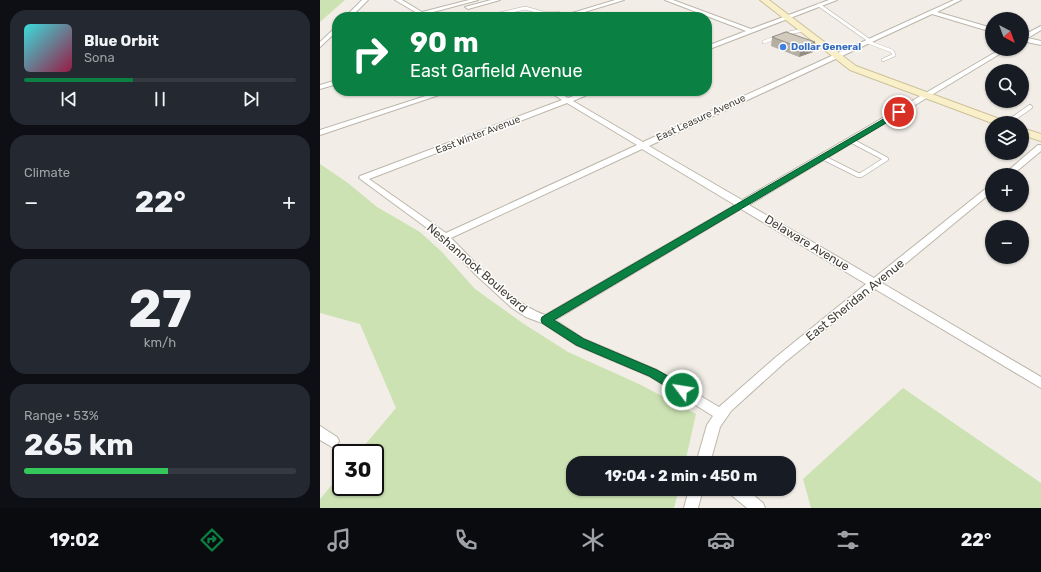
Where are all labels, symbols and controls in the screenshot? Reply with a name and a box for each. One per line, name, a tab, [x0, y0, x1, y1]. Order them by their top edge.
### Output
north arrow	[985, 12, 1029, 56]
map controls	[985, 12, 1029, 264]
text: 90 m	[410, 26, 479, 59]
icon: right	[344, 28, 396, 80]
text: Blue Orbit	[84, 32, 159, 50]
place label: Dollar General	[791, 41, 861, 53]
marker: Dollar General	[778, 42, 788, 52]
text: Sona	[84, 50, 115, 65]
text: East Garfield Avenue	[410, 60, 583, 82]
button: search	[985, 64, 1029, 108]
icon: previous	[58, 88, 80, 110]
icon: pause	[149, 88, 171, 110]
icon: next	[240, 88, 262, 110]
street label: East Leasure Avenue	[654, 92, 748, 144]
pin	[882, 95, 916, 129]
icon: arrive	[888, 101, 910, 123]
street label: East Winter Avenue	[434, 113, 522, 157]
button: layers	[985, 116, 1029, 160]
text: Climate	[24, 165, 70, 180]
button: +	[985, 168, 1029, 212]
text: 22°	[135, 184, 186, 220]
text: −	[24, 189, 38, 216]
text: +	[282, 189, 296, 216]
street label: Delaware Avenue	[762, 212, 852, 274]
button: −	[985, 220, 1029, 264]
street label: Neshannock Boulevard	[424, 221, 530, 315]
street label: East Sheridan Avenue	[803, 256, 907, 344]
text: 27	[128, 278, 192, 340]
text: km/h	[144, 335, 176, 350]
position arrow	[661, 369, 703, 411]
text: Range · 53%	[24, 408, 99, 423]
text: 265 km	[24, 427, 134, 463]
speed limit sign: 30	[332, 444, 384, 496]
text: 19:04 · 2 min · 450 m	[605, 467, 757, 485]
icon: directions	[198, 526, 226, 554]
icon: music	[325, 526, 353, 554]
icon: phone	[452, 526, 480, 554]
icon: climate	[579, 526, 607, 554]
icon: car	[707, 526, 735, 554]
icon: filters	[834, 526, 862, 554]
text: 19:02	[50, 529, 99, 551]
text: 22°	[961, 529, 991, 551]

